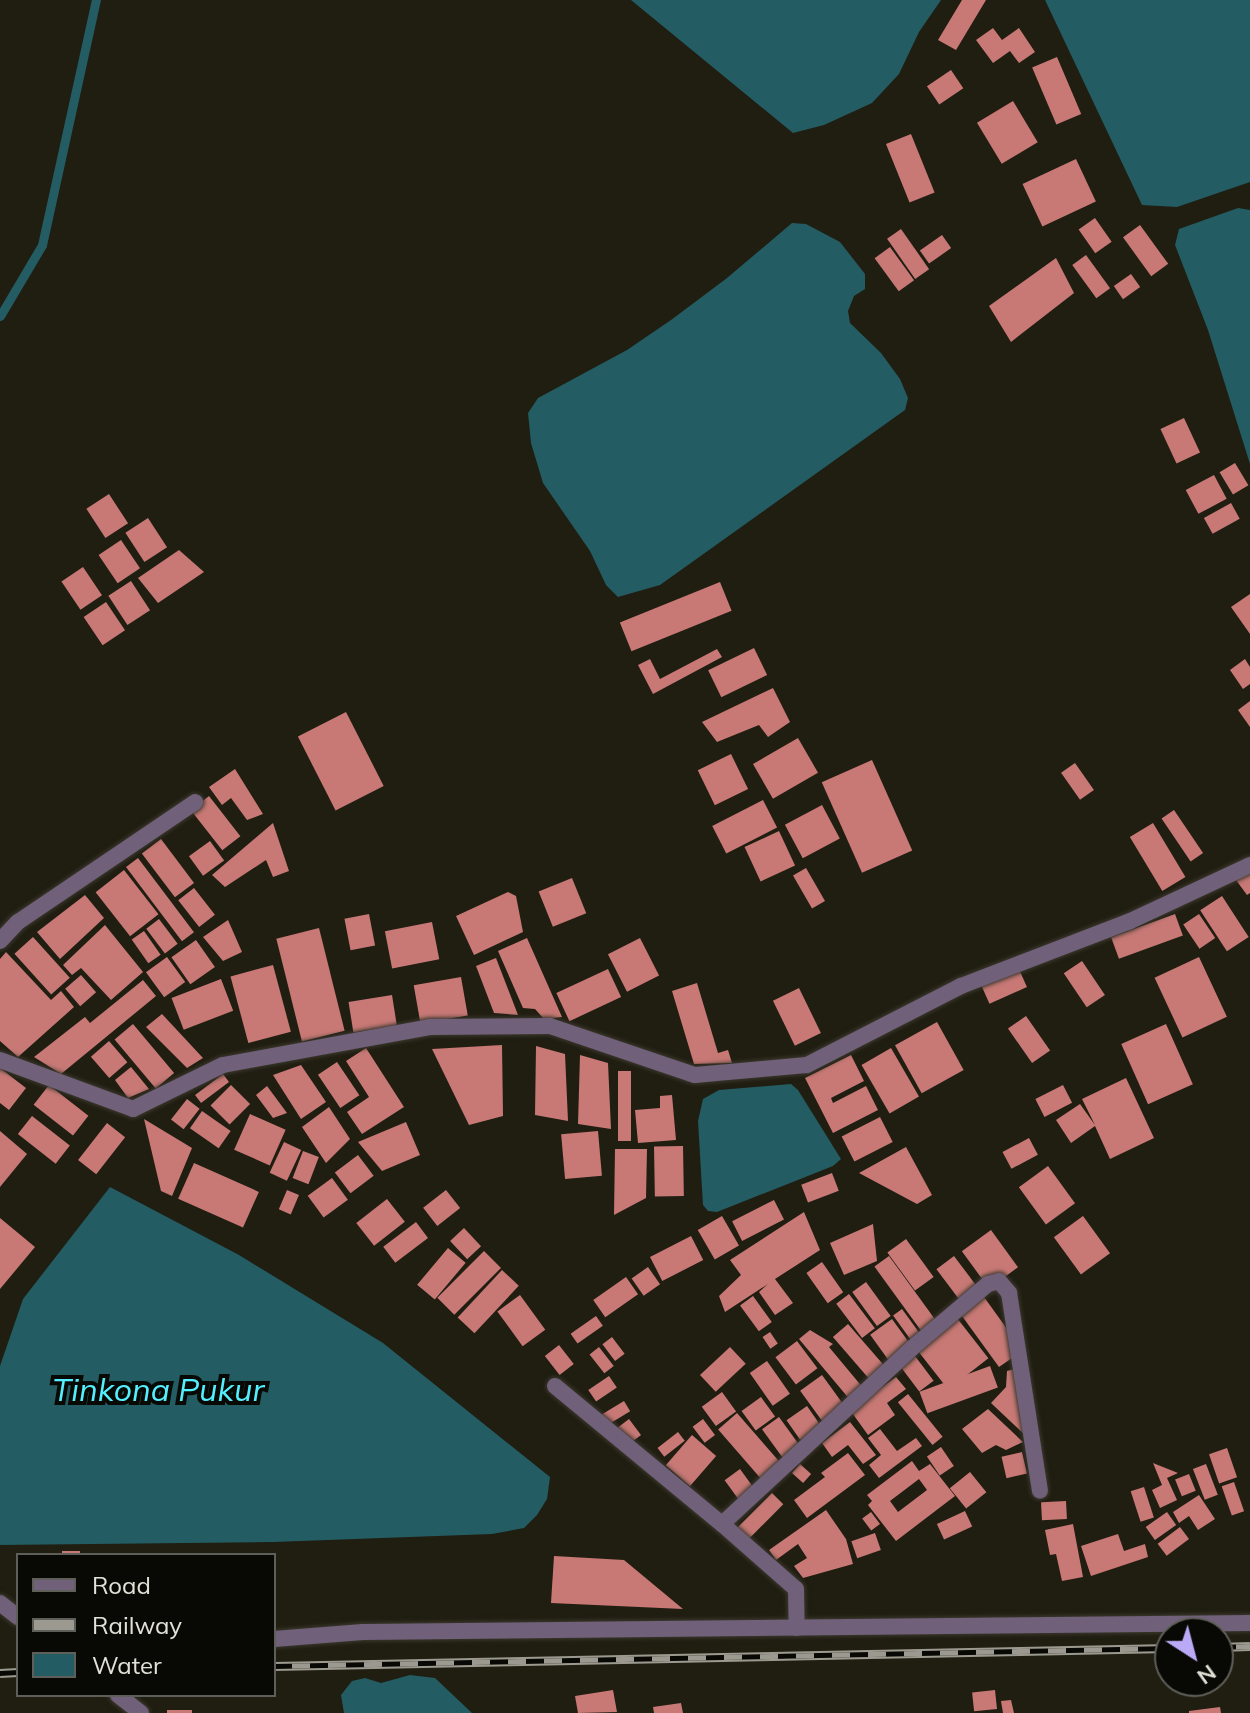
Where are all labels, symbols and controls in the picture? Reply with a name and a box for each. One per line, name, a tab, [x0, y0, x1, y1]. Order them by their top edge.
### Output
water label: Tinkona Pukur	[52, 1370, 264, 1408]
legend	[16, 1553, 276, 1697]
text: Road	[92, 1570, 151, 1600]
text: Railway	[92, 1610, 182, 1640]
north arrow	[1154, 1617, 1234, 1697]
text: Water	[92, 1650, 162, 1680]
text: N	[1192, 1659, 1222, 1691]

